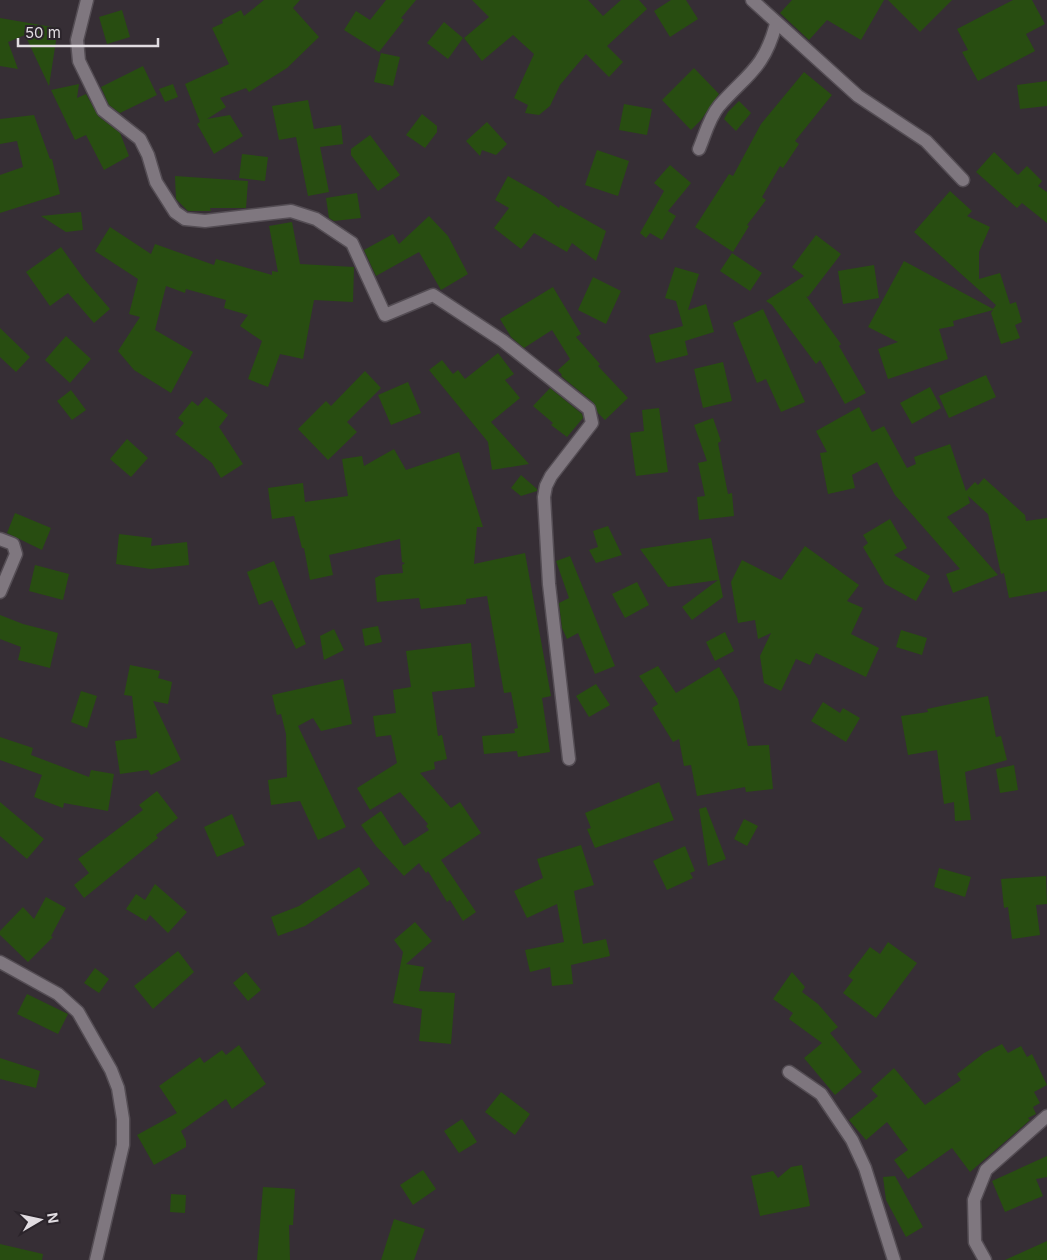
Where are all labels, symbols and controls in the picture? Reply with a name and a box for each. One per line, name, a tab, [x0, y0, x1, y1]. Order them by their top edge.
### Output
scale bar	[18, 15, 158, 47]
text: 50 m	[25, 23, 61, 42]
north arrow	[15, 1195, 65, 1245]
text: N	[44, 1211, 63, 1224]

